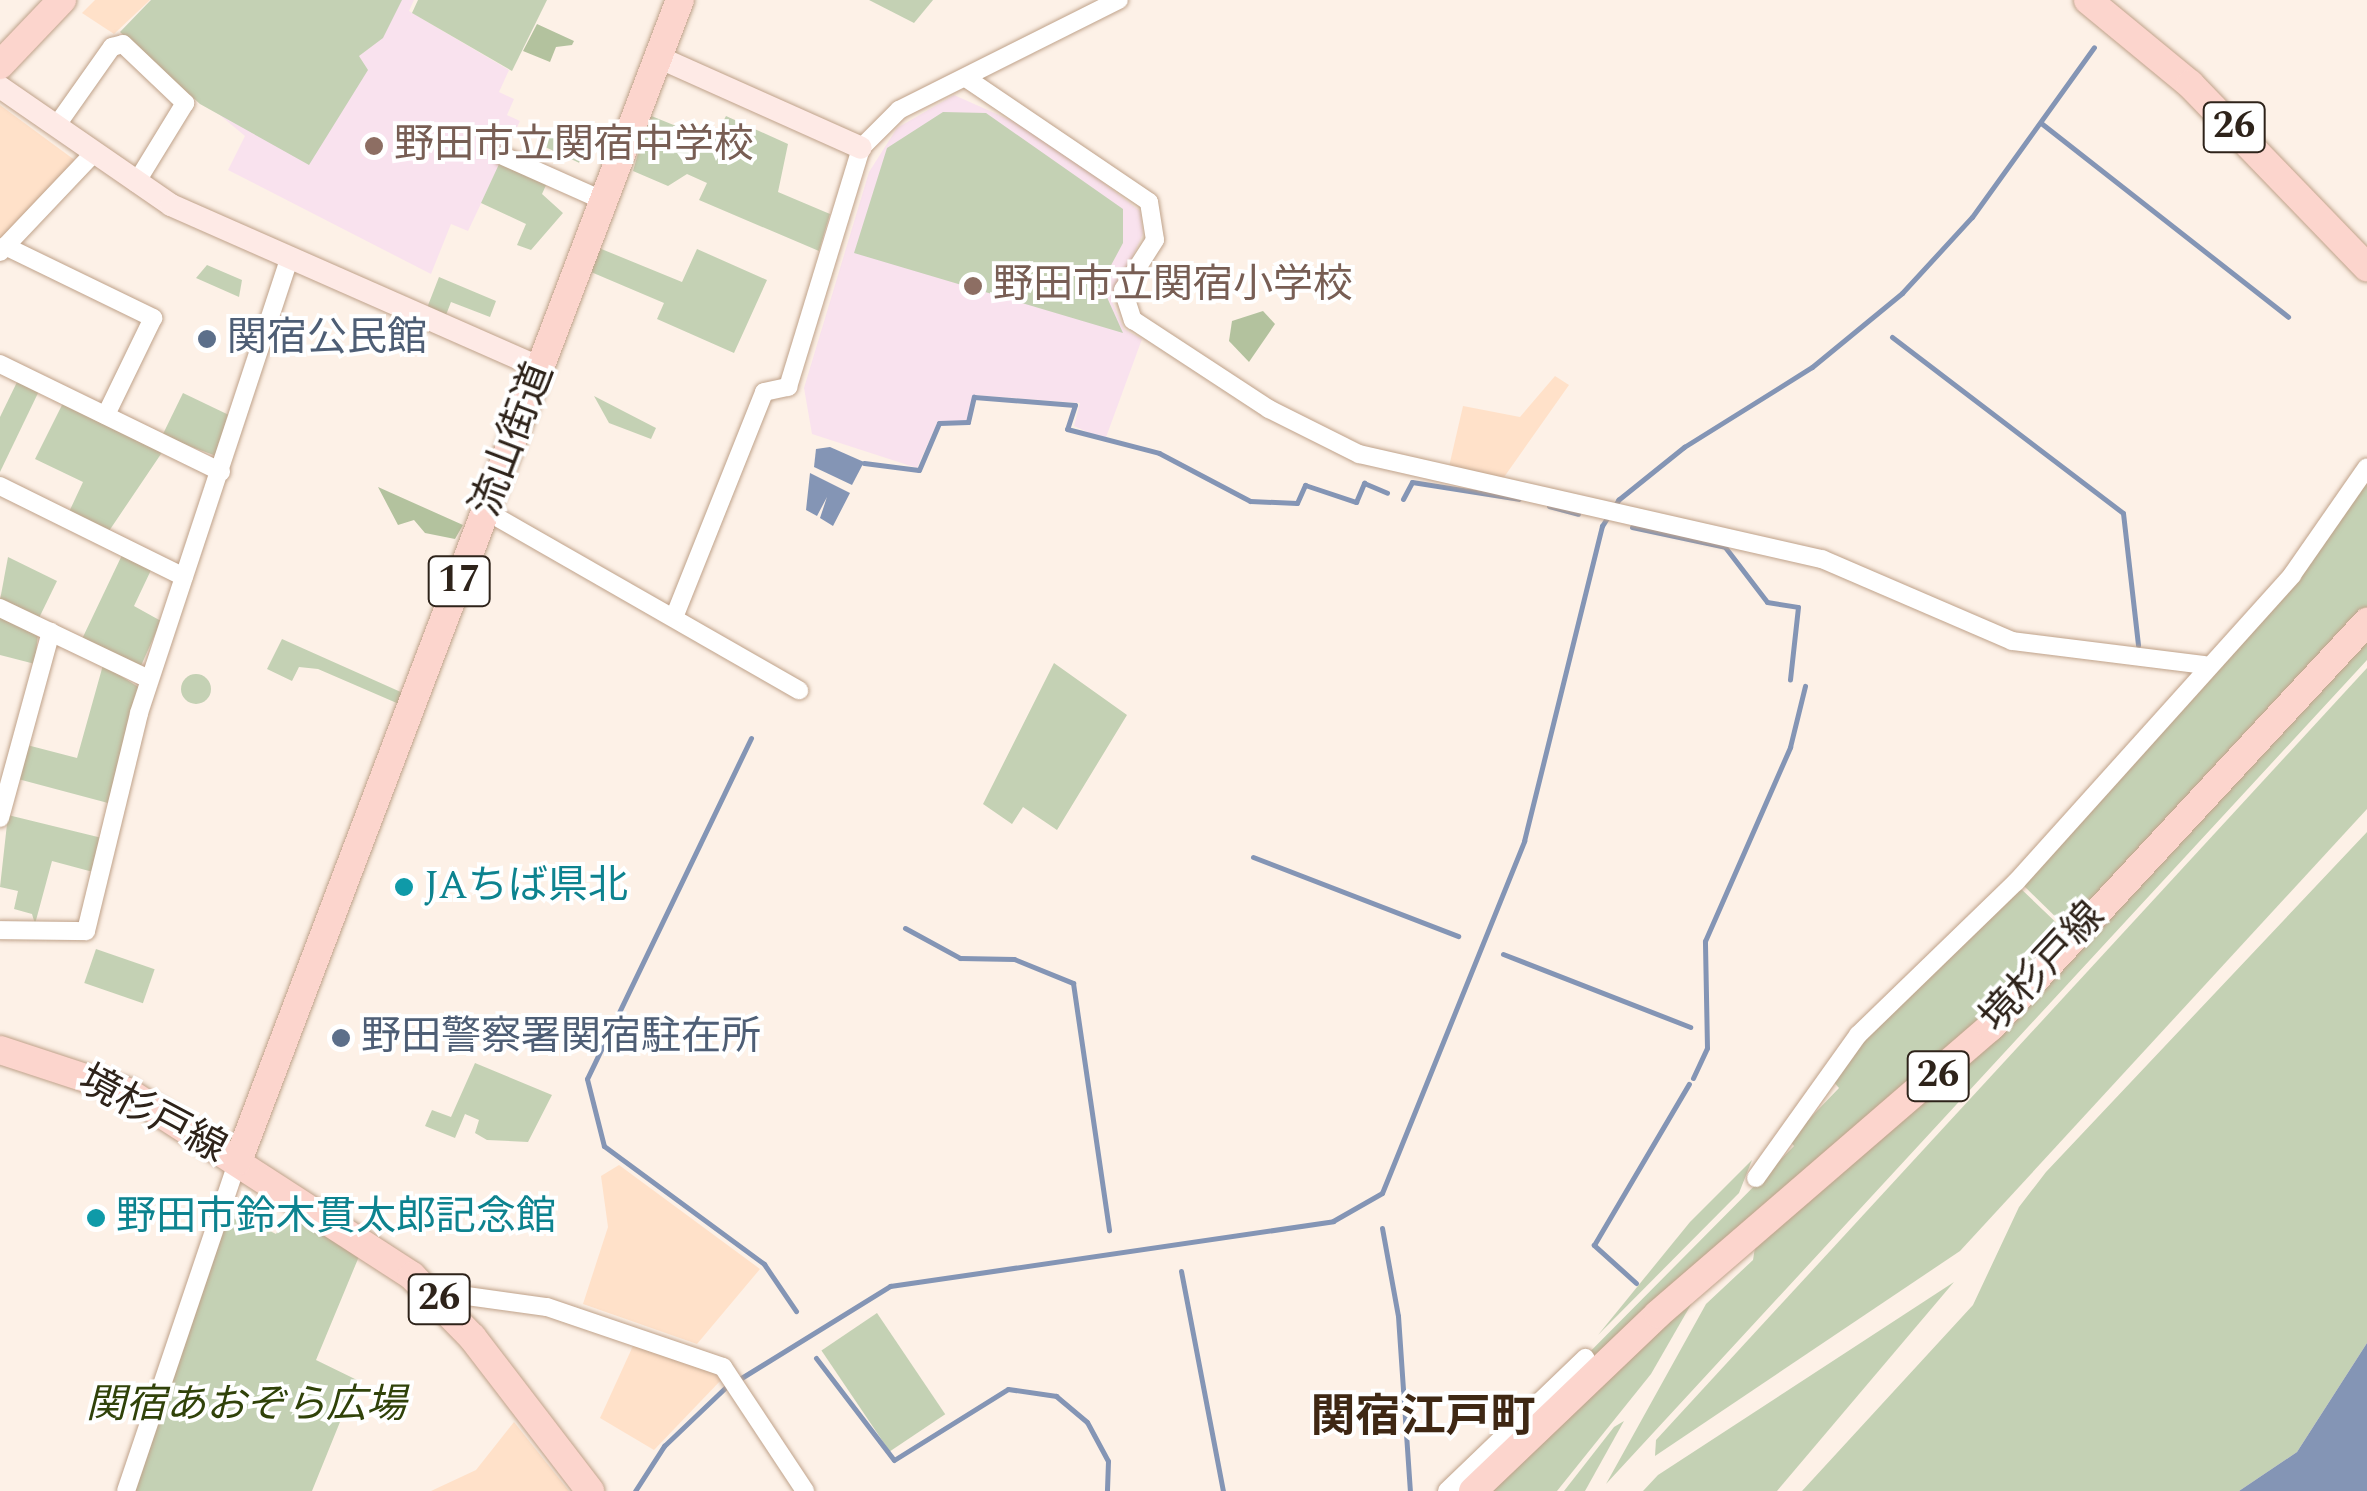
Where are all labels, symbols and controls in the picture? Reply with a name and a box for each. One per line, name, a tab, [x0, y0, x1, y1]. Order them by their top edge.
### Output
road number: 26	[2202, 94, 2266, 160]
place label: 野田市立関宿中学校	[394, 122, 754, 170]
marker: 野田市立関宿中学校	[363, 135, 385, 157]
place label: 野田市立関宿小学校	[993, 262, 1353, 310]
marker: 野田市立関宿小学校	[962, 275, 984, 297]
place label: 関宿公民館	[227, 315, 427, 363]
marker: 関宿公民館	[196, 328, 218, 350]
street label: 流山街道	[462, 357, 564, 523]
road number: 17	[426, 548, 492, 614]
place label: JAちば県北	[424, 863, 628, 911]
marker: JAちば県北	[393, 876, 415, 898]
street label: 境杉戸線	[1971, 893, 2115, 1043]
place label: 野田警察署関宿駐在所	[361, 1014, 761, 1062]
marker: 野田警察署関宿駐在所	[330, 1027, 352, 1049]
road number: 26	[1906, 1043, 1970, 1109]
street label: 境杉戸線	[70, 1056, 234, 1174]
place label: 野田市鈴木貫太郎記念館	[116, 1194, 556, 1242]
marker: 野田市鈴木貫太郎記念館	[85, 1207, 107, 1229]
road number: 26	[406, 1266, 472, 1332]
park label: 関宿あおぞら広場	[86, 1382, 406, 1430]
district label: 関宿江戸町	[1311, 1391, 1535, 1445]

